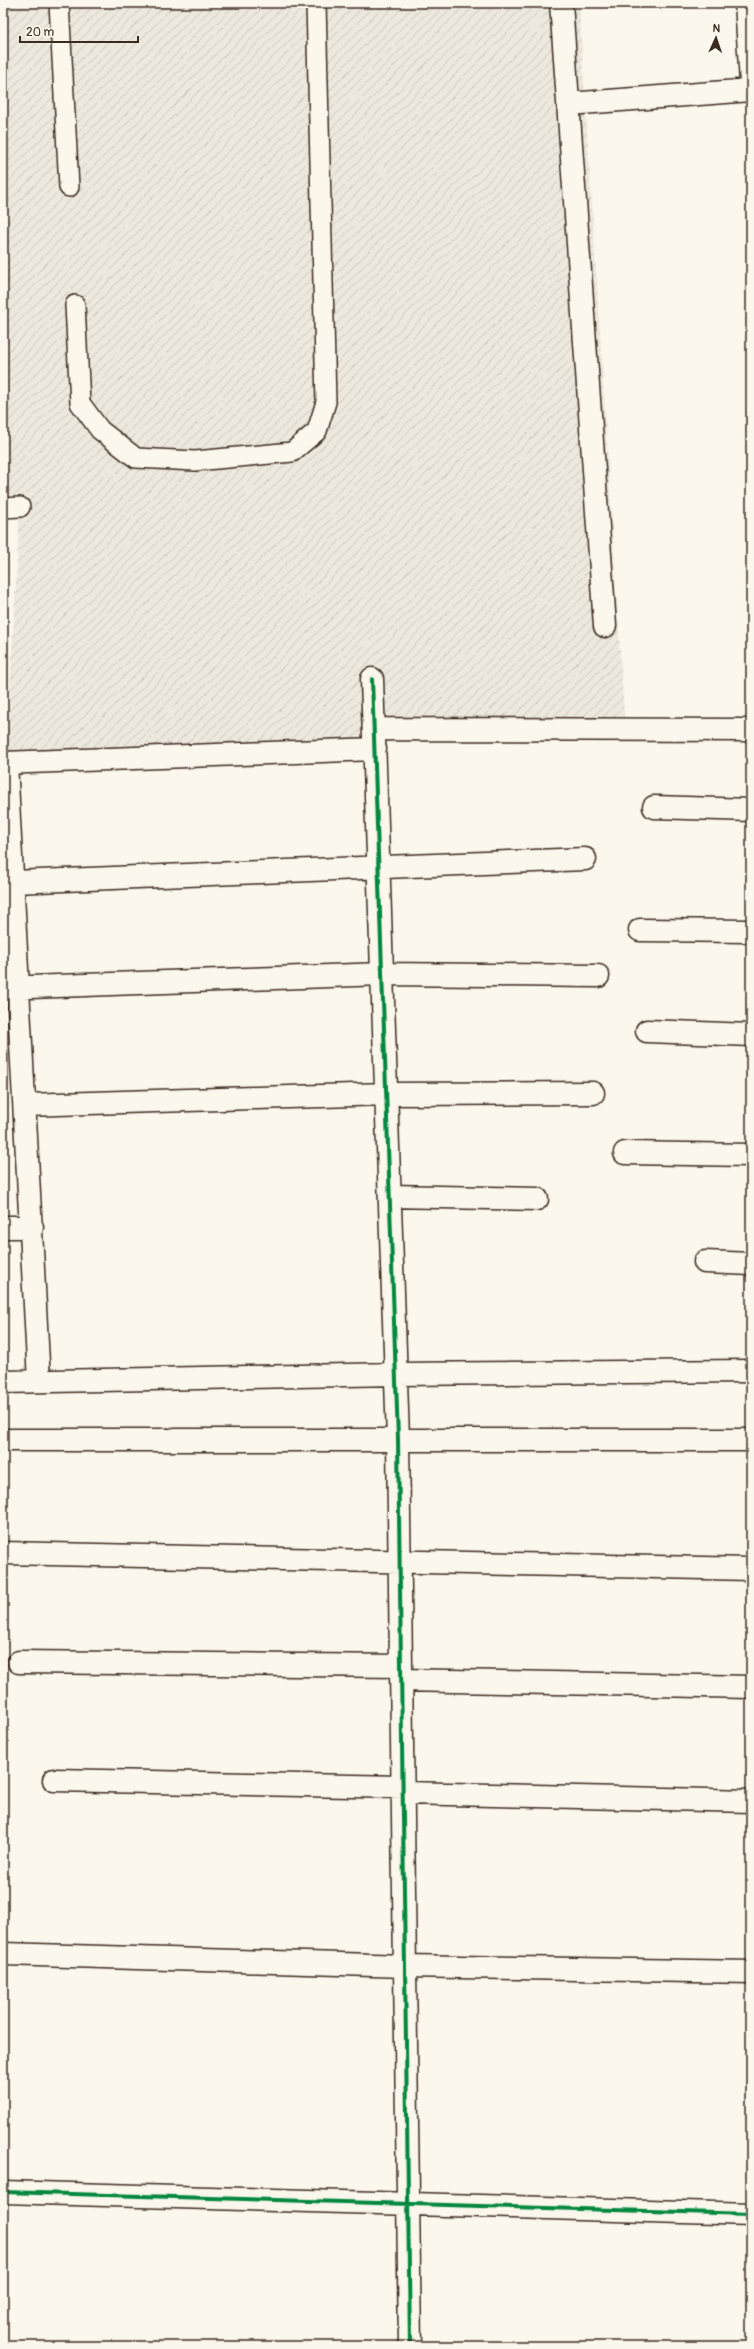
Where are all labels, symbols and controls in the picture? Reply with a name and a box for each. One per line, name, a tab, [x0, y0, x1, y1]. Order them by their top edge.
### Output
scale bar	[20, 18, 138, 44]
north arrow	[696, 18, 736, 58]
text: N	[712, 22, 721, 35]
text: 20 m	[26, 25, 55, 40]

